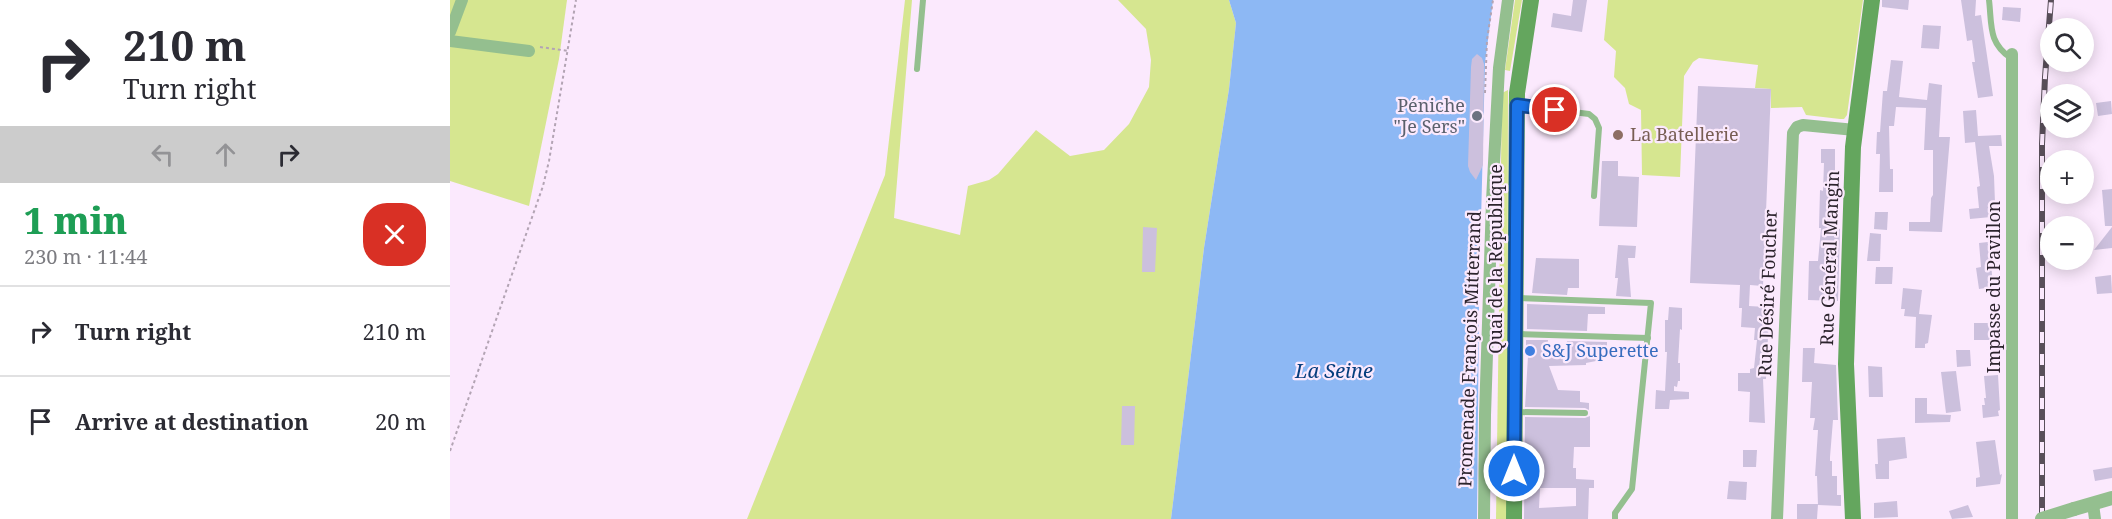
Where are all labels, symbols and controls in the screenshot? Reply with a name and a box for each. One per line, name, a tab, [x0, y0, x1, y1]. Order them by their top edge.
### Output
text: 210 m	[123, 16, 247, 73]
map controls	[2040, 18, 2094, 270]
button: search	[2040, 18, 2094, 72]
icon: right	[24, 24, 102, 102]
text: Turn right	[123, 70, 256, 107]
pin	[1529, 84, 1580, 135]
button: layers	[2040, 84, 2094, 138]
place label: Péniche "Je Sers"	[1394, 93, 1465, 138]
icon: arrive	[1538, 93, 1571, 126]
marker: Péniche "Je Sers"	[1470, 109, 1484, 123]
place label: La Batellerie	[1630, 122, 1739, 146]
marker: La Batellerie	[1611, 128, 1625, 142]
icon: left	[146, 138, 179, 171]
icon: ahead	[209, 138, 242, 171]
icon: right	[272, 138, 305, 171]
button: +	[2040, 150, 2094, 204]
street label: Quai de la République	[1483, 164, 1507, 354]
street label: Rue Général Mangin	[1814, 169, 1844, 346]
text: 1 min	[24, 196, 127, 245]
street label: Impasse du Pavillon	[1981, 200, 2005, 373]
button: close	[363, 203, 426, 266]
street label: Rue Désiré Foucher	[1752, 209, 1782, 377]
street label: Promenade François Mitterrand	[1452, 211, 1486, 487]
button: −	[2040, 216, 2094, 270]
text: 230 m · 11:44	[24, 243, 147, 270]
icon: right	[24, 315, 57, 348]
text: Turn right	[75, 316, 191, 346]
text: 210 m	[363, 316, 426, 346]
place label: S&J Superette	[1542, 338, 1659, 362]
marker: S&J Superette	[1523, 344, 1537, 358]
water label: La Seine	[1294, 357, 1373, 384]
icon: arrive	[24, 405, 57, 438]
text: Arrive at destination	[75, 406, 309, 436]
text: 20 m	[375, 406, 426, 436]
position arrow	[1482, 439, 1546, 503]

